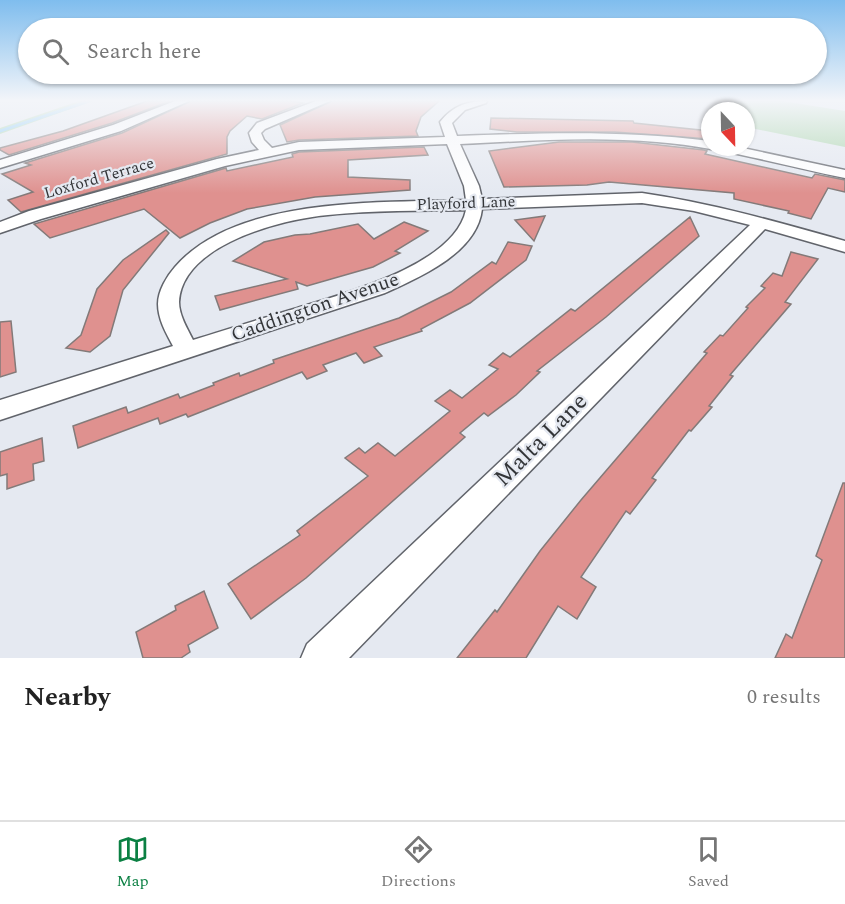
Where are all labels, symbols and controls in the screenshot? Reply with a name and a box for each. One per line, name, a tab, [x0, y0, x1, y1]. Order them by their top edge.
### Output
search box	[18, 18, 827, 84]
icon: search	[39, 35, 72, 68]
text: Search here	[87, 35, 201, 68]
north arrow	[701, 102, 755, 156]
street label: Loxford Terrace	[41, 151, 157, 205]
street label: Playford Lane	[416, 189, 516, 217]
street label: Caddington Avenue	[227, 264, 403, 350]
street label: Malta Lane	[486, 385, 596, 495]
text: Nearby	[24, 677, 110, 717]
text: 0 results	[747, 682, 821, 712]
tab: Map	[116, 833, 149, 893]
tab: Directions	[381, 833, 456, 893]
tab: Saved	[688, 833, 729, 893]

